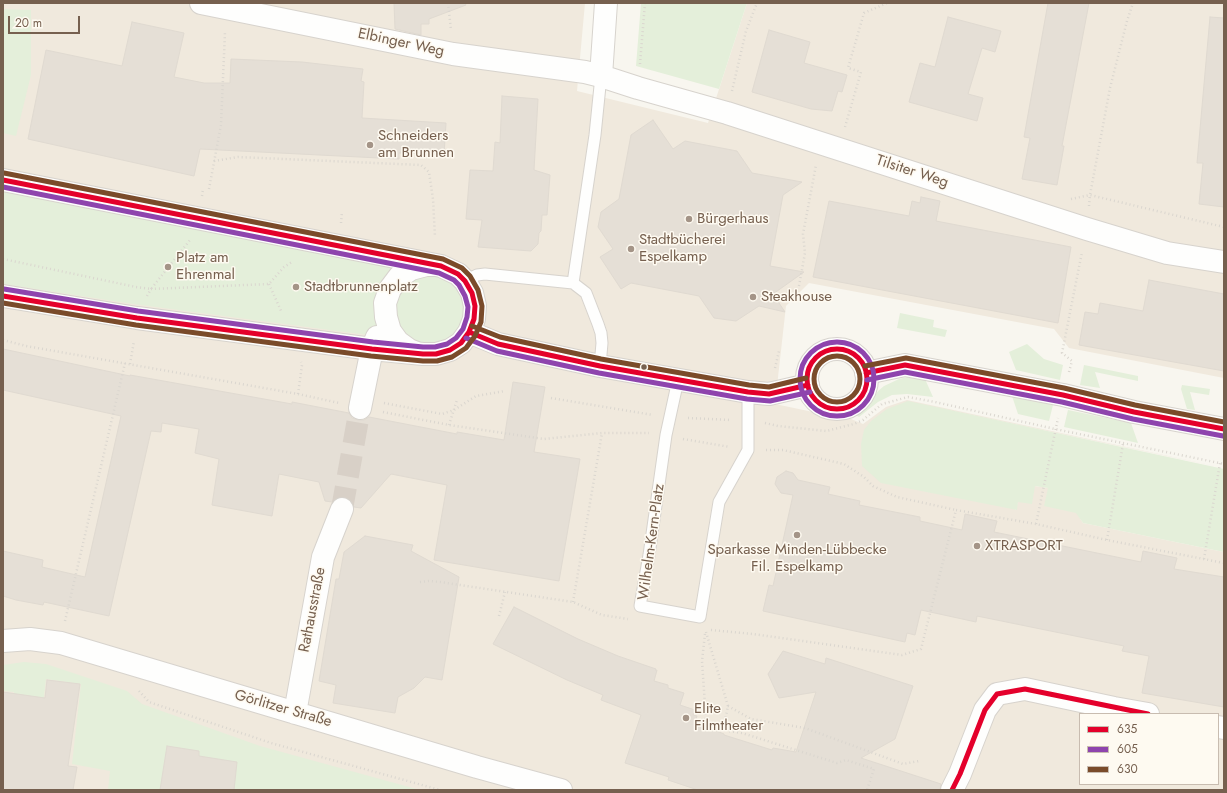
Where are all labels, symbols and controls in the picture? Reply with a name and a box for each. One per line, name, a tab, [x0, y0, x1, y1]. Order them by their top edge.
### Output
scale bar	[10, 8, 82, 34]
text: 20 m	[15, 14, 42, 32]
street label: Elbinger Weg	[356, 25, 446, 61]
place label: Schneiders am Brunnen	[378, 127, 454, 162]
marker: Schneiders am Brunnen	[365, 140, 375, 150]
street label: Tilsiter Weg	[873, 152, 951, 192]
place label: Bürgerhaus	[697, 210, 769, 228]
marker: Bürgerhaus	[684, 214, 694, 224]
place label: Stadtbücherei Espelkamp	[639, 231, 726, 266]
marker: Stadtbücherei Espelkamp	[626, 244, 636, 254]
place label: Platz am Ehrenmal	[176, 249, 235, 284]
marker: Platz am Ehrenmal	[163, 262, 173, 272]
place label: Stadtbrunnenplatz	[304, 278, 418, 296]
marker: Stadtbrunnenplatz	[291, 282, 301, 292]
place label: Steakhouse	[761, 288, 832, 306]
marker: Steakhouse	[748, 292, 758, 302]
unlabelled marker	[639, 362, 649, 372]
street label: Wilhelm-Kern-Platz	[635, 483, 669, 601]
marker: Sparkasse Minden-Lübbecke Fil. Espelkamp	[792, 530, 802, 540]
place label: XTRASPORT	[985, 537, 1063, 555]
place label: Sparkasse Minden-Lübbecke Fil. Espelkamp	[707, 541, 887, 576]
marker: XTRASPORT	[972, 541, 982, 551]
street label: Rathausstraße	[296, 566, 330, 654]
street label: Görlitzer Straße	[232, 687, 334, 731]
place label: Elite Filmtheater	[694, 700, 763, 735]
marker: Elite Filmtheater	[681, 713, 691, 723]
legend	[1079, 713, 1219, 785]
text: 635	[1117, 720, 1137, 738]
text: 605	[1117, 740, 1138, 758]
text: 630	[1117, 760, 1138, 778]

